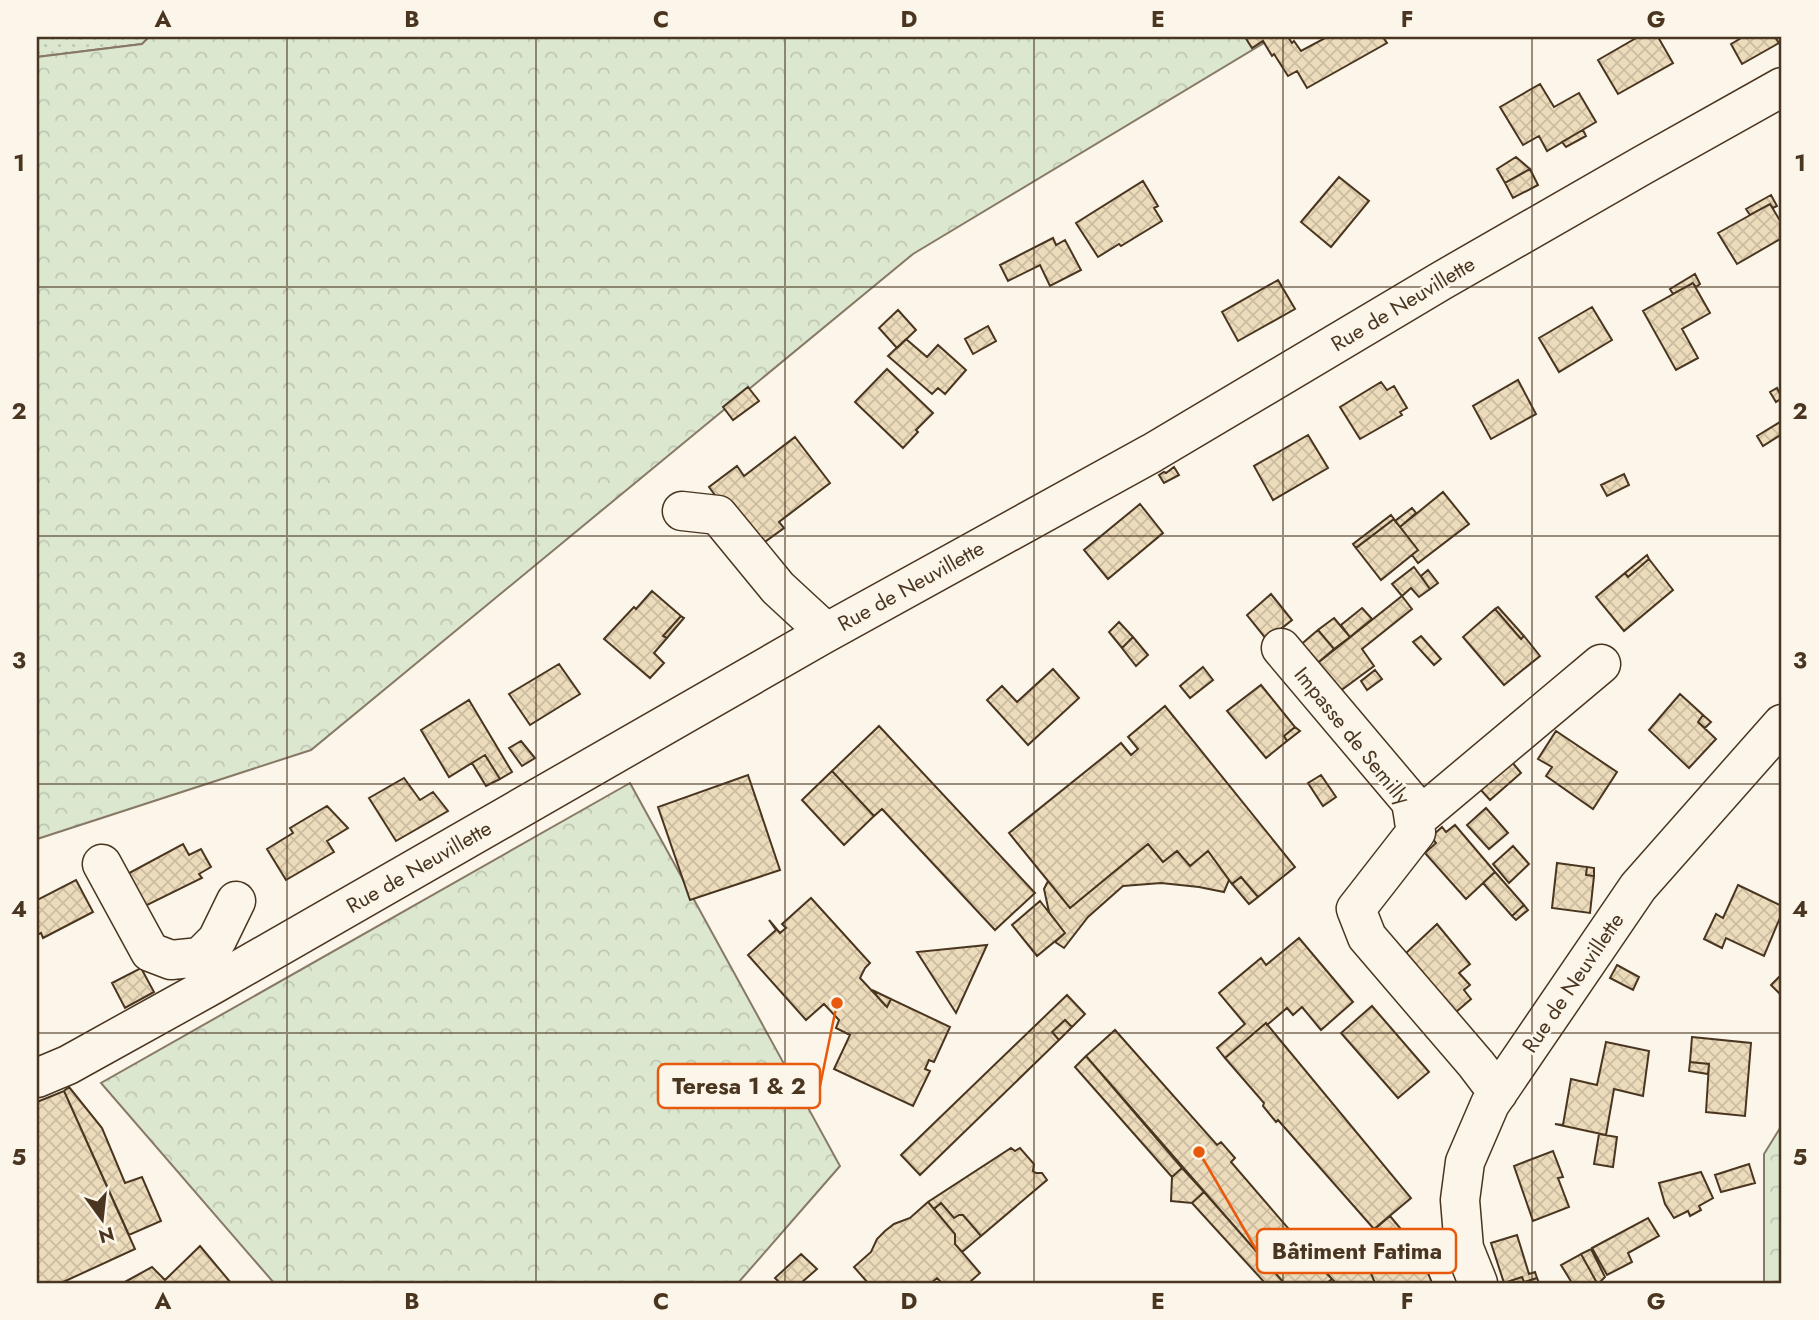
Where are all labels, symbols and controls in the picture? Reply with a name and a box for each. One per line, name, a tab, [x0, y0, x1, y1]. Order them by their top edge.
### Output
text: A	[154, 2, 172, 36]
text: B	[404, 2, 420, 36]
text: C	[653, 2, 669, 36]
text: D	[901, 2, 918, 36]
text: E	[1151, 2, 1165, 36]
text: F	[1401, 2, 1413, 36]
text: G	[1647, 2, 1665, 36]
text: 1	[13, 146, 25, 180]
text: 1	[1794, 146, 1806, 180]
street label: Rue de Neuvillette	[1325, 249, 1481, 359]
text: 2	[11, 394, 27, 428]
text: 2	[1792, 394, 1808, 428]
street label: Rue de Neuvillette	[832, 533, 990, 639]
text: 3	[12, 643, 26, 677]
text: 3	[1793, 643, 1807, 677]
street label: Impasse de Semilly	[1287, 661, 1418, 812]
street label: Rue de Neuvillette	[341, 813, 497, 921]
text: 4	[11, 892, 27, 926]
text: 4	[1792, 892, 1808, 926]
street label: Rue de Neuvillette	[1515, 907, 1631, 1059]
callout: Teresa 1 & 2	[658, 1064, 820, 1108]
text: Teresa 1 & 2	[672, 1069, 806, 1103]
text: 5	[12, 1140, 26, 1174]
text: 5	[1793, 1140, 1807, 1174]
north arrow	[66, 1184, 136, 1254]
text: N	[95, 1220, 117, 1250]
callout: Bâtiment Fatima	[1257, 1229, 1456, 1273]
text: Bâtiment Fatima	[1272, 1234, 1442, 1268]
text: A	[154, 1284, 172, 1318]
text: B	[404, 1284, 420, 1318]
text: C	[653, 1284, 669, 1318]
text: D	[901, 1284, 918, 1318]
text: E	[1151, 1284, 1165, 1318]
text: F	[1401, 1284, 1413, 1318]
text: G	[1647, 1284, 1665, 1318]

